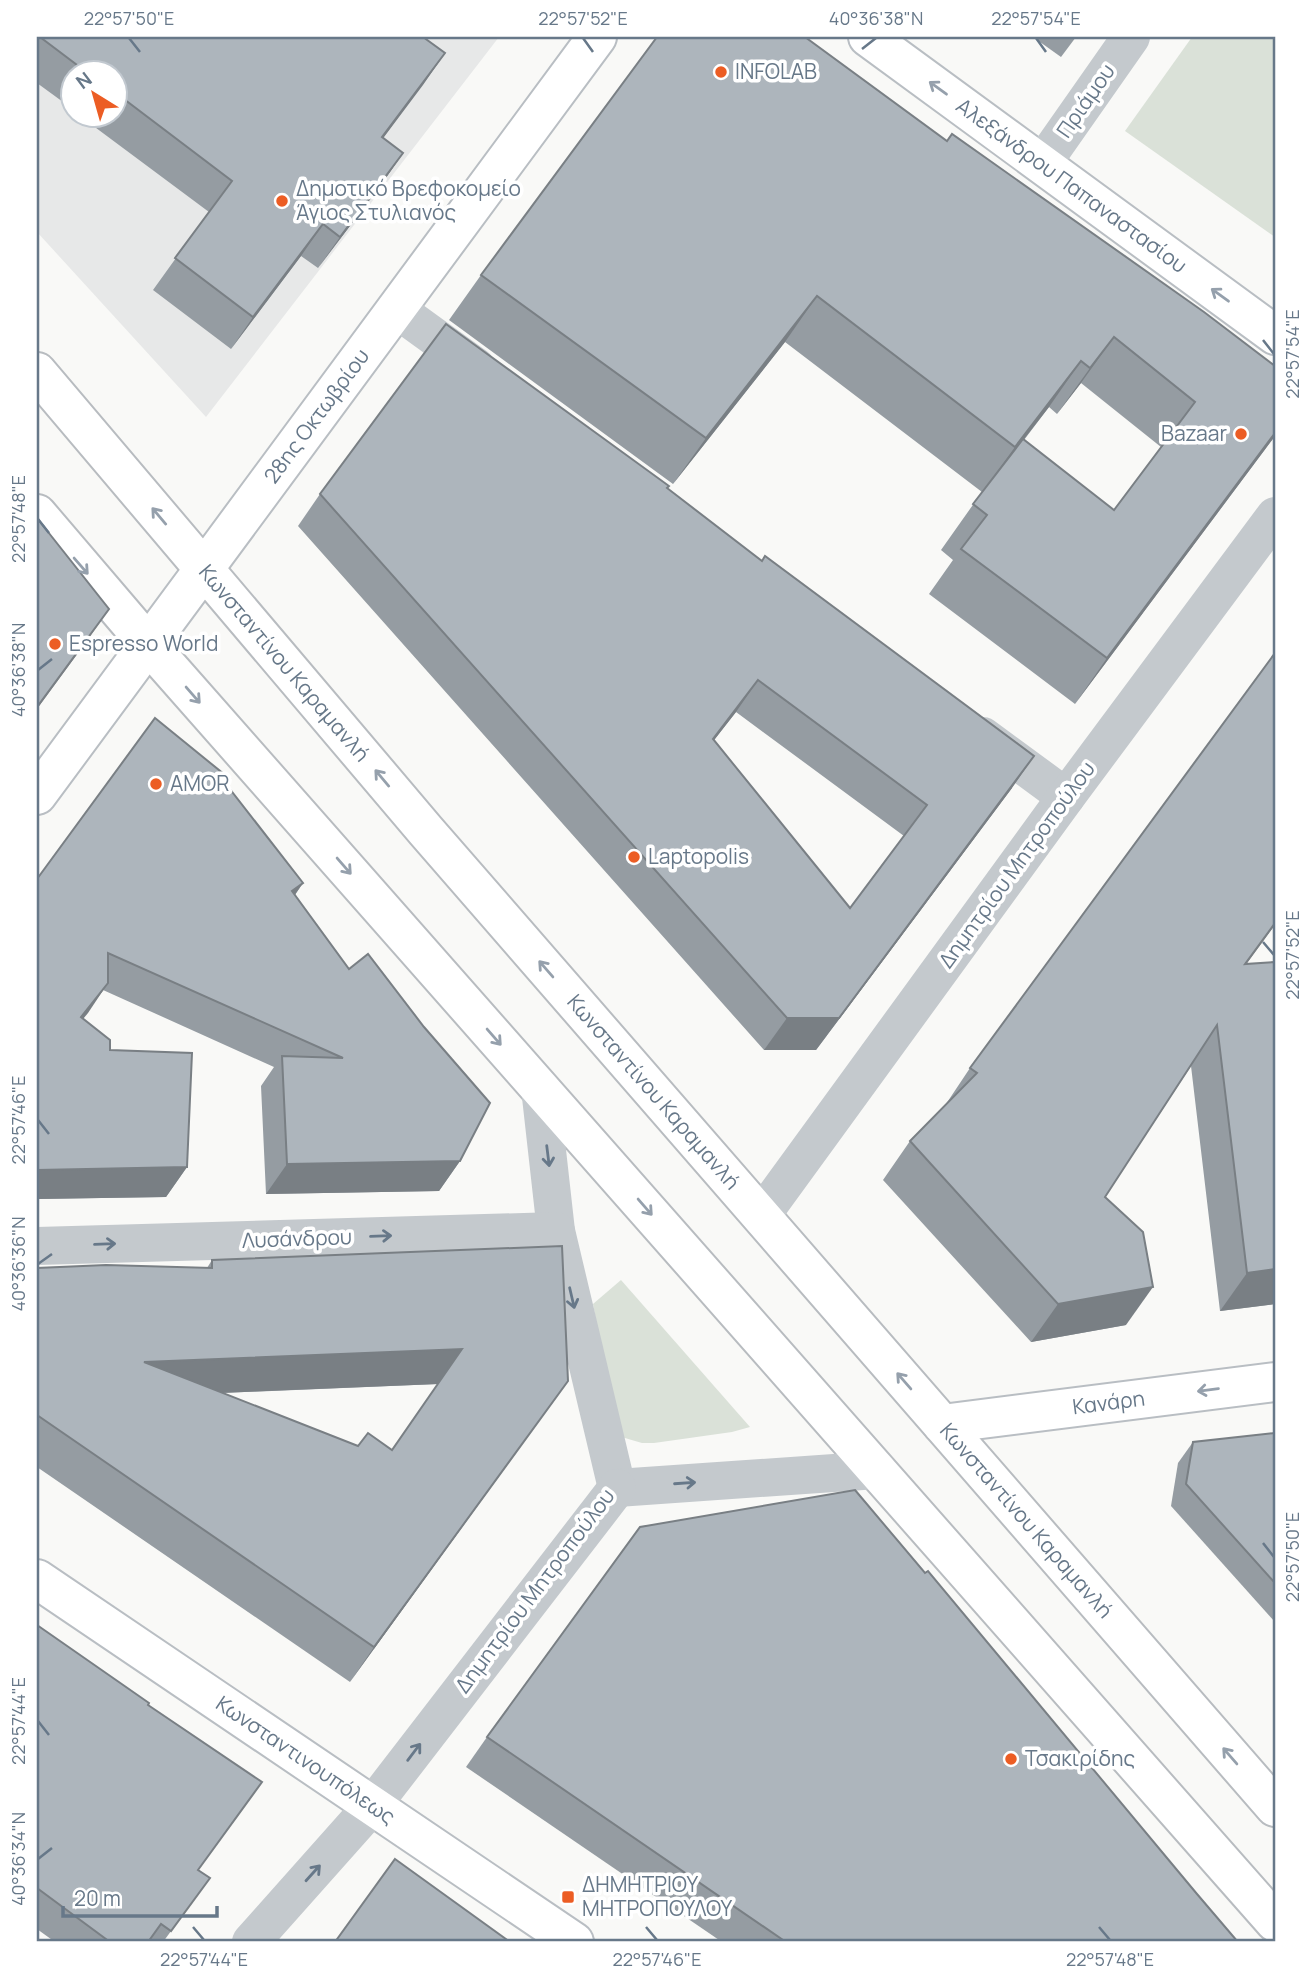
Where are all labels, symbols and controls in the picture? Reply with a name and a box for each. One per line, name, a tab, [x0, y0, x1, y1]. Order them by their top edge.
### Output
text: 22°57'50"E	[84, 6, 174, 30]
text: 22°57'52"E	[538, 6, 628, 30]
text: 40°36'38"N	[829, 6, 923, 30]
text: 22°57'54"E	[991, 6, 1081, 30]
place label: INFOLAB	[735, 57, 817, 85]
street label: Πριάμου	[1050, 58, 1121, 143]
north arrow	[60, 60, 130, 130]
marker: INFOLAB	[713, 64, 729, 80]
text: N	[70, 66, 97, 95]
one-way arrow	[929, 81, 948, 95]
street label: Αλεξάνδρου Παπαναστασίου	[951, 91, 1193, 279]
place label: Δημοτικό Βρεφοκομείο Άγιος Στυλιανός	[296, 174, 521, 226]
marker: Δημοτικό Βρεφοκομείο Άγιος Στυλιανός	[274, 193, 290, 209]
one-way arrow	[1211, 288, 1230, 302]
text: 22°57'54"E	[1280, 309, 1304, 399]
street label: 28ης Οκτωβρίου	[257, 343, 375, 489]
place label: Bazaar	[1161, 419, 1227, 447]
marker: Bazaar	[1233, 426, 1249, 442]
text: 22°57'48"E	[6, 475, 30, 563]
one-way arrow	[151, 508, 167, 526]
one-way arrow	[73, 557, 89, 575]
street label: Κωνσταντίνου Καραμανλή	[193, 558, 376, 767]
text: 40°36'38"N	[6, 623, 30, 717]
place label: Espresso World	[69, 629, 218, 657]
marker: Espresso World	[47, 636, 63, 652]
one-way arrow	[185, 686, 201, 704]
street label: Δημητρίου Μητροπούλου	[932, 755, 1101, 973]
place label: AMOR	[170, 769, 229, 797]
one-way arrow	[374, 770, 390, 788]
marker: AMOR	[148, 776, 164, 792]
place label: Laptopolis	[648, 842, 749, 870]
marker: Laptopolis	[626, 849, 642, 865]
one-way arrow	[336, 857, 352, 875]
text: 22°57'52"E	[1280, 910, 1304, 1000]
one-way arrow	[538, 960, 554, 978]
street label: Κωνσταντίνου Καραμανλή	[561, 988, 747, 1195]
one-way arrow	[486, 1028, 502, 1046]
text: 22°57'46"E	[6, 1076, 30, 1164]
one-way arrow	[541, 1144, 554, 1167]
one-way arrow	[637, 1198, 653, 1216]
text: 40°36'36"N	[6, 1216, 30, 1312]
street label: Λυσάνδρου	[241, 1222, 353, 1254]
one-way arrow	[370, 1230, 393, 1243]
one-way arrow	[93, 1237, 116, 1251]
one-way arrow	[566, 1286, 579, 1309]
one-way arrow	[896, 1372, 912, 1390]
street label: Κανάρη	[1071, 1384, 1146, 1420]
one-way arrow	[1197, 1384, 1219, 1397]
street label: Κωνσταντίνου Καραμανλή	[934, 1417, 1119, 1624]
one-way arrow	[673, 1476, 695, 1489]
street label: Δημητρίου Μητροπούλου	[448, 1483, 620, 1698]
text: 22°57'50"E	[1280, 1512, 1304, 1602]
text: 22°57'44"E	[6, 1677, 30, 1765]
street label: Κωνσταντινουπόλεως	[211, 1689, 401, 1830]
one-way arrow	[406, 1743, 421, 1762]
place label: Τσακιρίδης	[1025, 1744, 1135, 1772]
one-way arrow	[1222, 1748, 1239, 1765]
marker: Τσακιρίδης	[1003, 1751, 1019, 1767]
text: 40°36'34"N	[6, 1812, 30, 1906]
one-way arrow	[305, 1864, 321, 1882]
place label: ΔΗΜΗΤΡΙΟΥ ΜΗΤΡΟΠΟΥΛΟΥ	[582, 1870, 733, 1922]
scale bar	[63, 1874, 217, 1918]
text: 20 m	[74, 1884, 121, 1912]
marker: ΔΗΜΗΤΡΙΟΥ ΜΗΤΡΟΠΟΥΛΟΥ	[560, 1889, 576, 1905]
text: 22°57'44"E	[160, 1947, 248, 1971]
text: 22°57'46"E	[613, 1947, 701, 1971]
text: 22°57'48"E	[1066, 1947, 1154, 1971]

